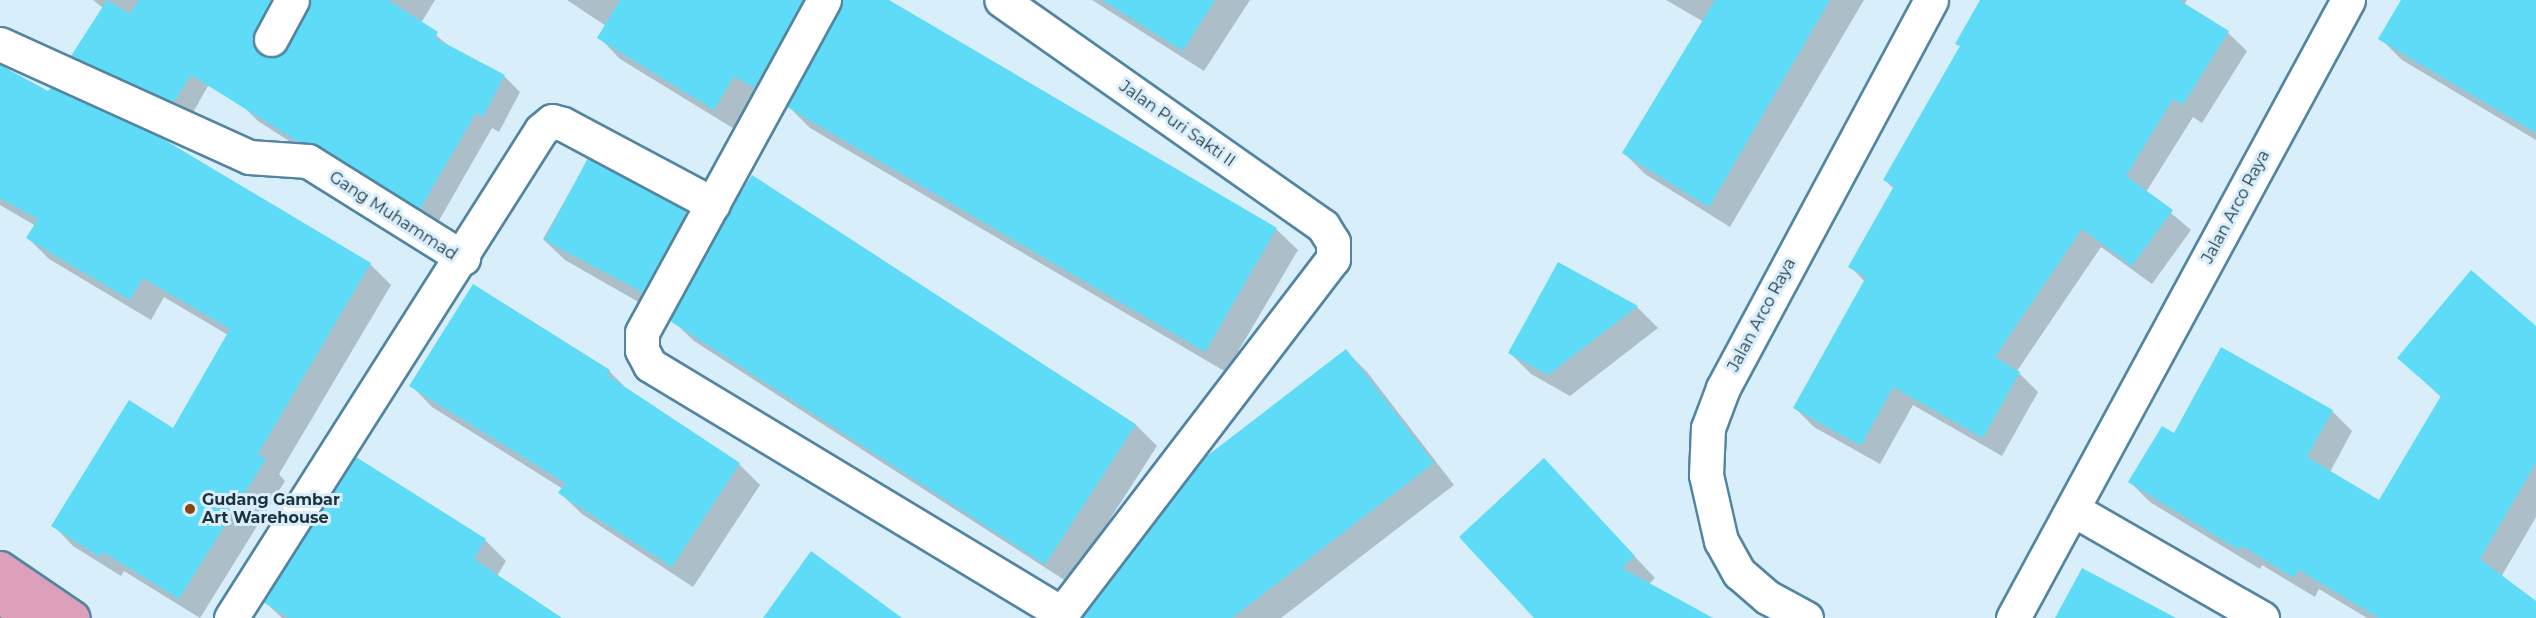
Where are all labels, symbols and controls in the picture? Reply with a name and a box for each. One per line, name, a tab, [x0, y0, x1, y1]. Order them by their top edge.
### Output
street label: Jalan Puri Sakti II	[1115, 77, 1239, 171]
street label: Jalan Arco Raya	[2198, 147, 2274, 267]
street label: Gang Muhammad	[326, 168, 460, 264]
street label: Jalan Arco Raya	[1724, 255, 1800, 375]
place label: Gudang Gambar Art Warehouse	[202, 490, 340, 528]
marker: Gudang Gambar Art Warehouse	[183, 502, 197, 516]

